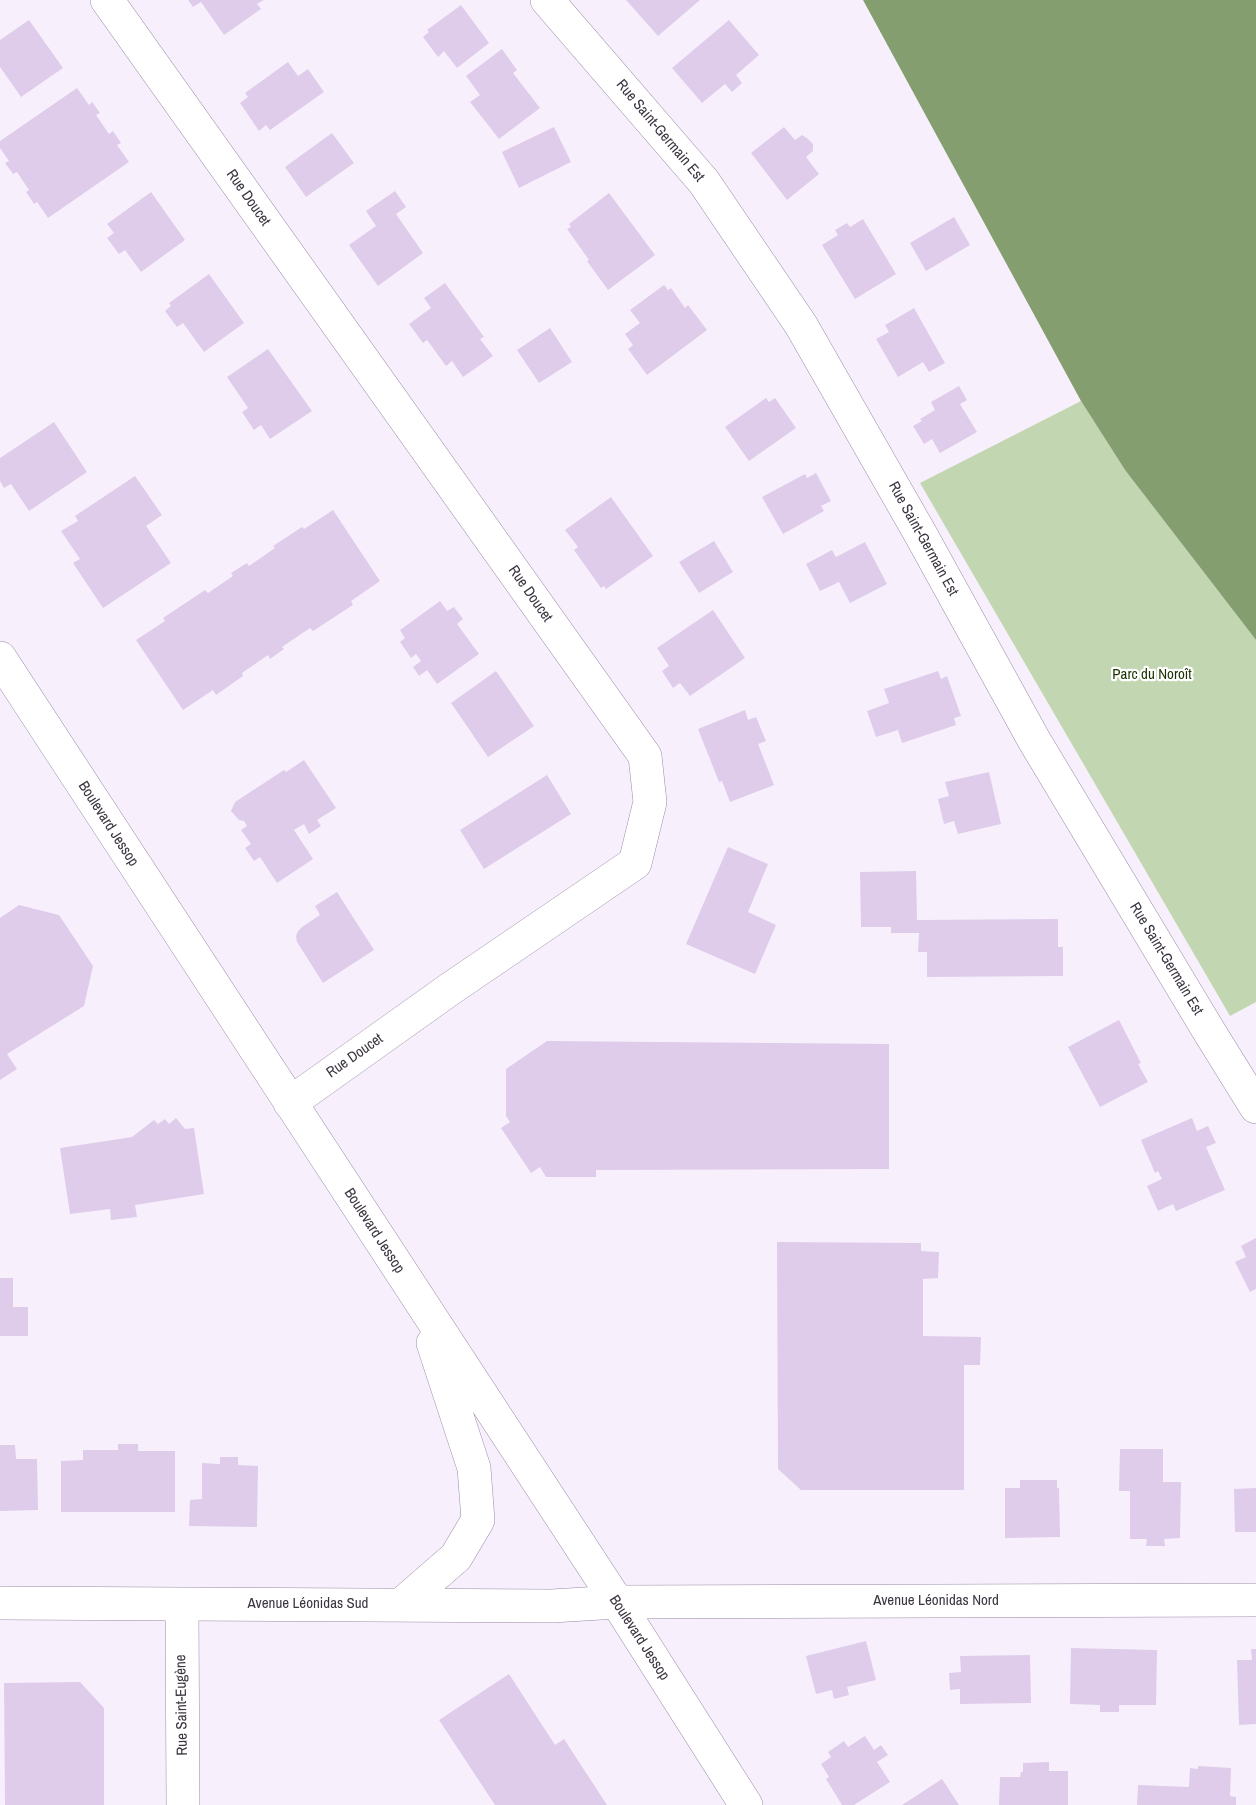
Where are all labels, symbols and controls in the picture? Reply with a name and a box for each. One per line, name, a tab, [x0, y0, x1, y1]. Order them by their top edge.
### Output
street label: Rue Saint-Germain Est	[612, 76, 708, 186]
street label: Rue Doucet	[222, 166, 274, 230]
street label: Rue Saint-Germain Est	[884, 479, 962, 599]
street label: Rue Doucet	[504, 562, 556, 626]
park label: Parc du Noroît	[1112, 666, 1192, 684]
street label: Boulevard Jessop	[74, 778, 142, 870]
street label: Rue Saint-Germain Est	[1125, 900, 1207, 1018]
street label: Rue Doucet	[323, 1030, 387, 1082]
street label: Boulevard Jessop	[340, 1185, 408, 1277]
street label: Boulevard Jessop	[605, 1592, 673, 1684]
street label: Avenue Léonidas Nord	[873, 1592, 999, 1610]
street label: Avenue Léonidas Sud	[248, 1595, 368, 1613]
street label: Rue Saint-Eugène	[172, 1654, 192, 1756]

